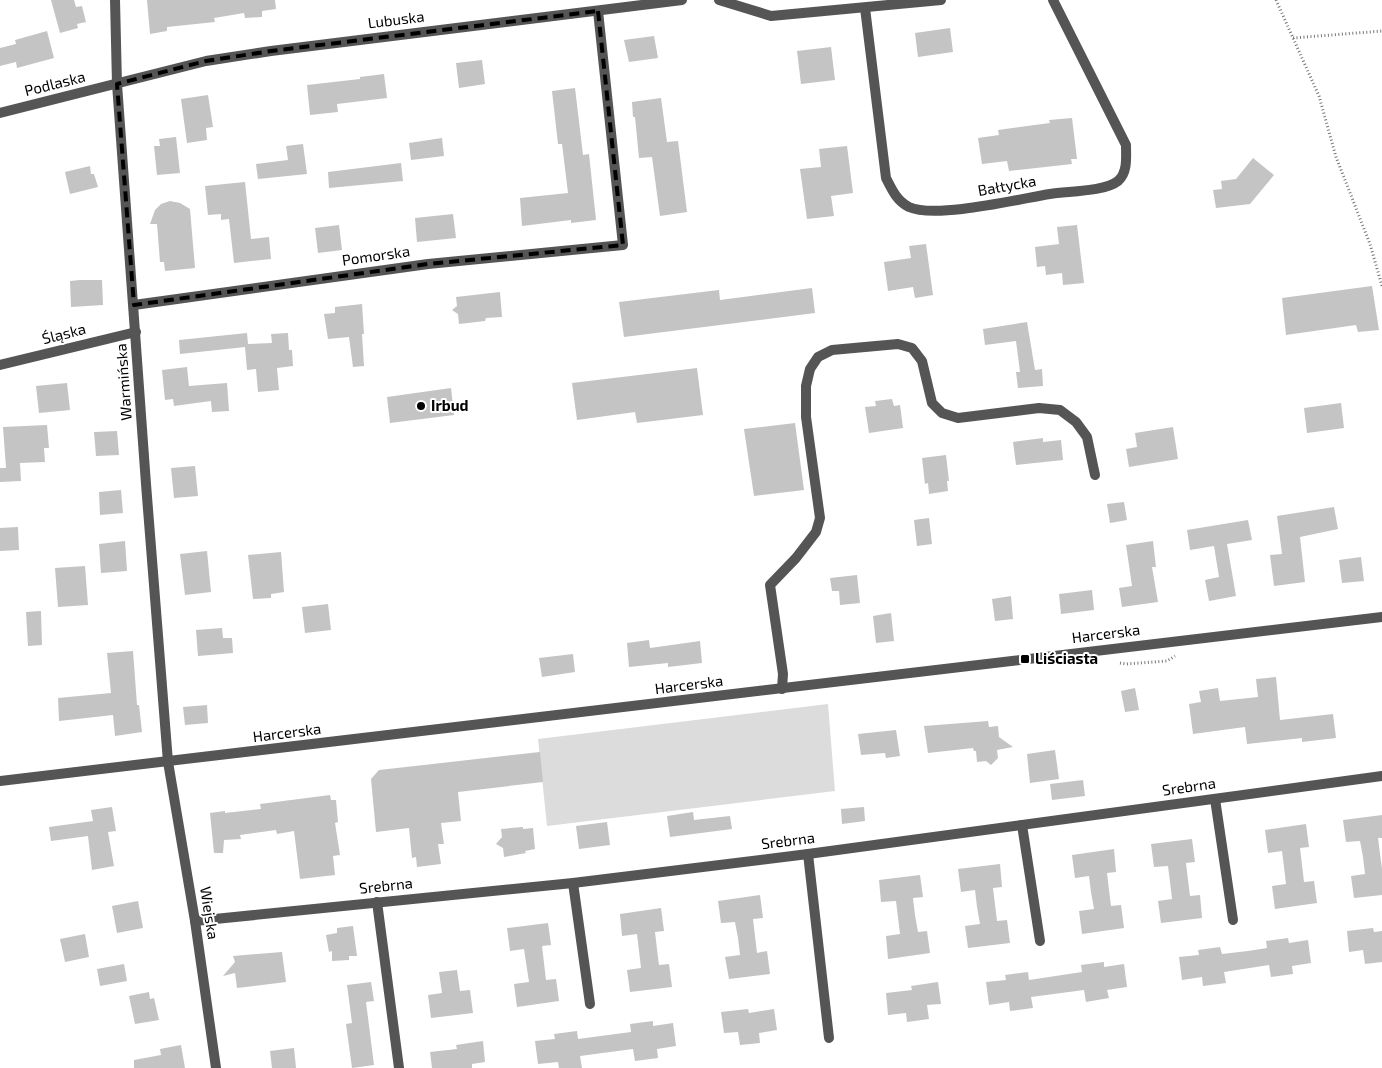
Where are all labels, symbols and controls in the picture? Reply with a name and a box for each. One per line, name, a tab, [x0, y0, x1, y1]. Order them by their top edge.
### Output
street label: Lubuska	[367, 7, 425, 31]
street label: Podlaska	[22, 67, 87, 99]
street label: Bałtycka	[976, 171, 1038, 199]
street label: Pomorska	[341, 241, 411, 269]
street label: Śląska	[40, 319, 88, 347]
street label: Warmińska	[111, 343, 135, 421]
place label: Irbud	[431, 396, 469, 414]
marker: Irbud	[415, 400, 427, 412]
street label: Harcerska	[1071, 620, 1141, 646]
place label: Liściasta	[1035, 649, 1098, 667]
marker: Liściasta	[1019, 653, 1031, 665]
street label: Harcerska	[654, 671, 724, 697]
street label: Harcerska	[252, 719, 322, 745]
street label: Srebrna	[1161, 773, 1217, 799]
street label: Srebrna	[760, 828, 816, 852]
street label: Srebrna	[358, 873, 414, 897]
street label: Wiejska	[196, 885, 223, 941]

